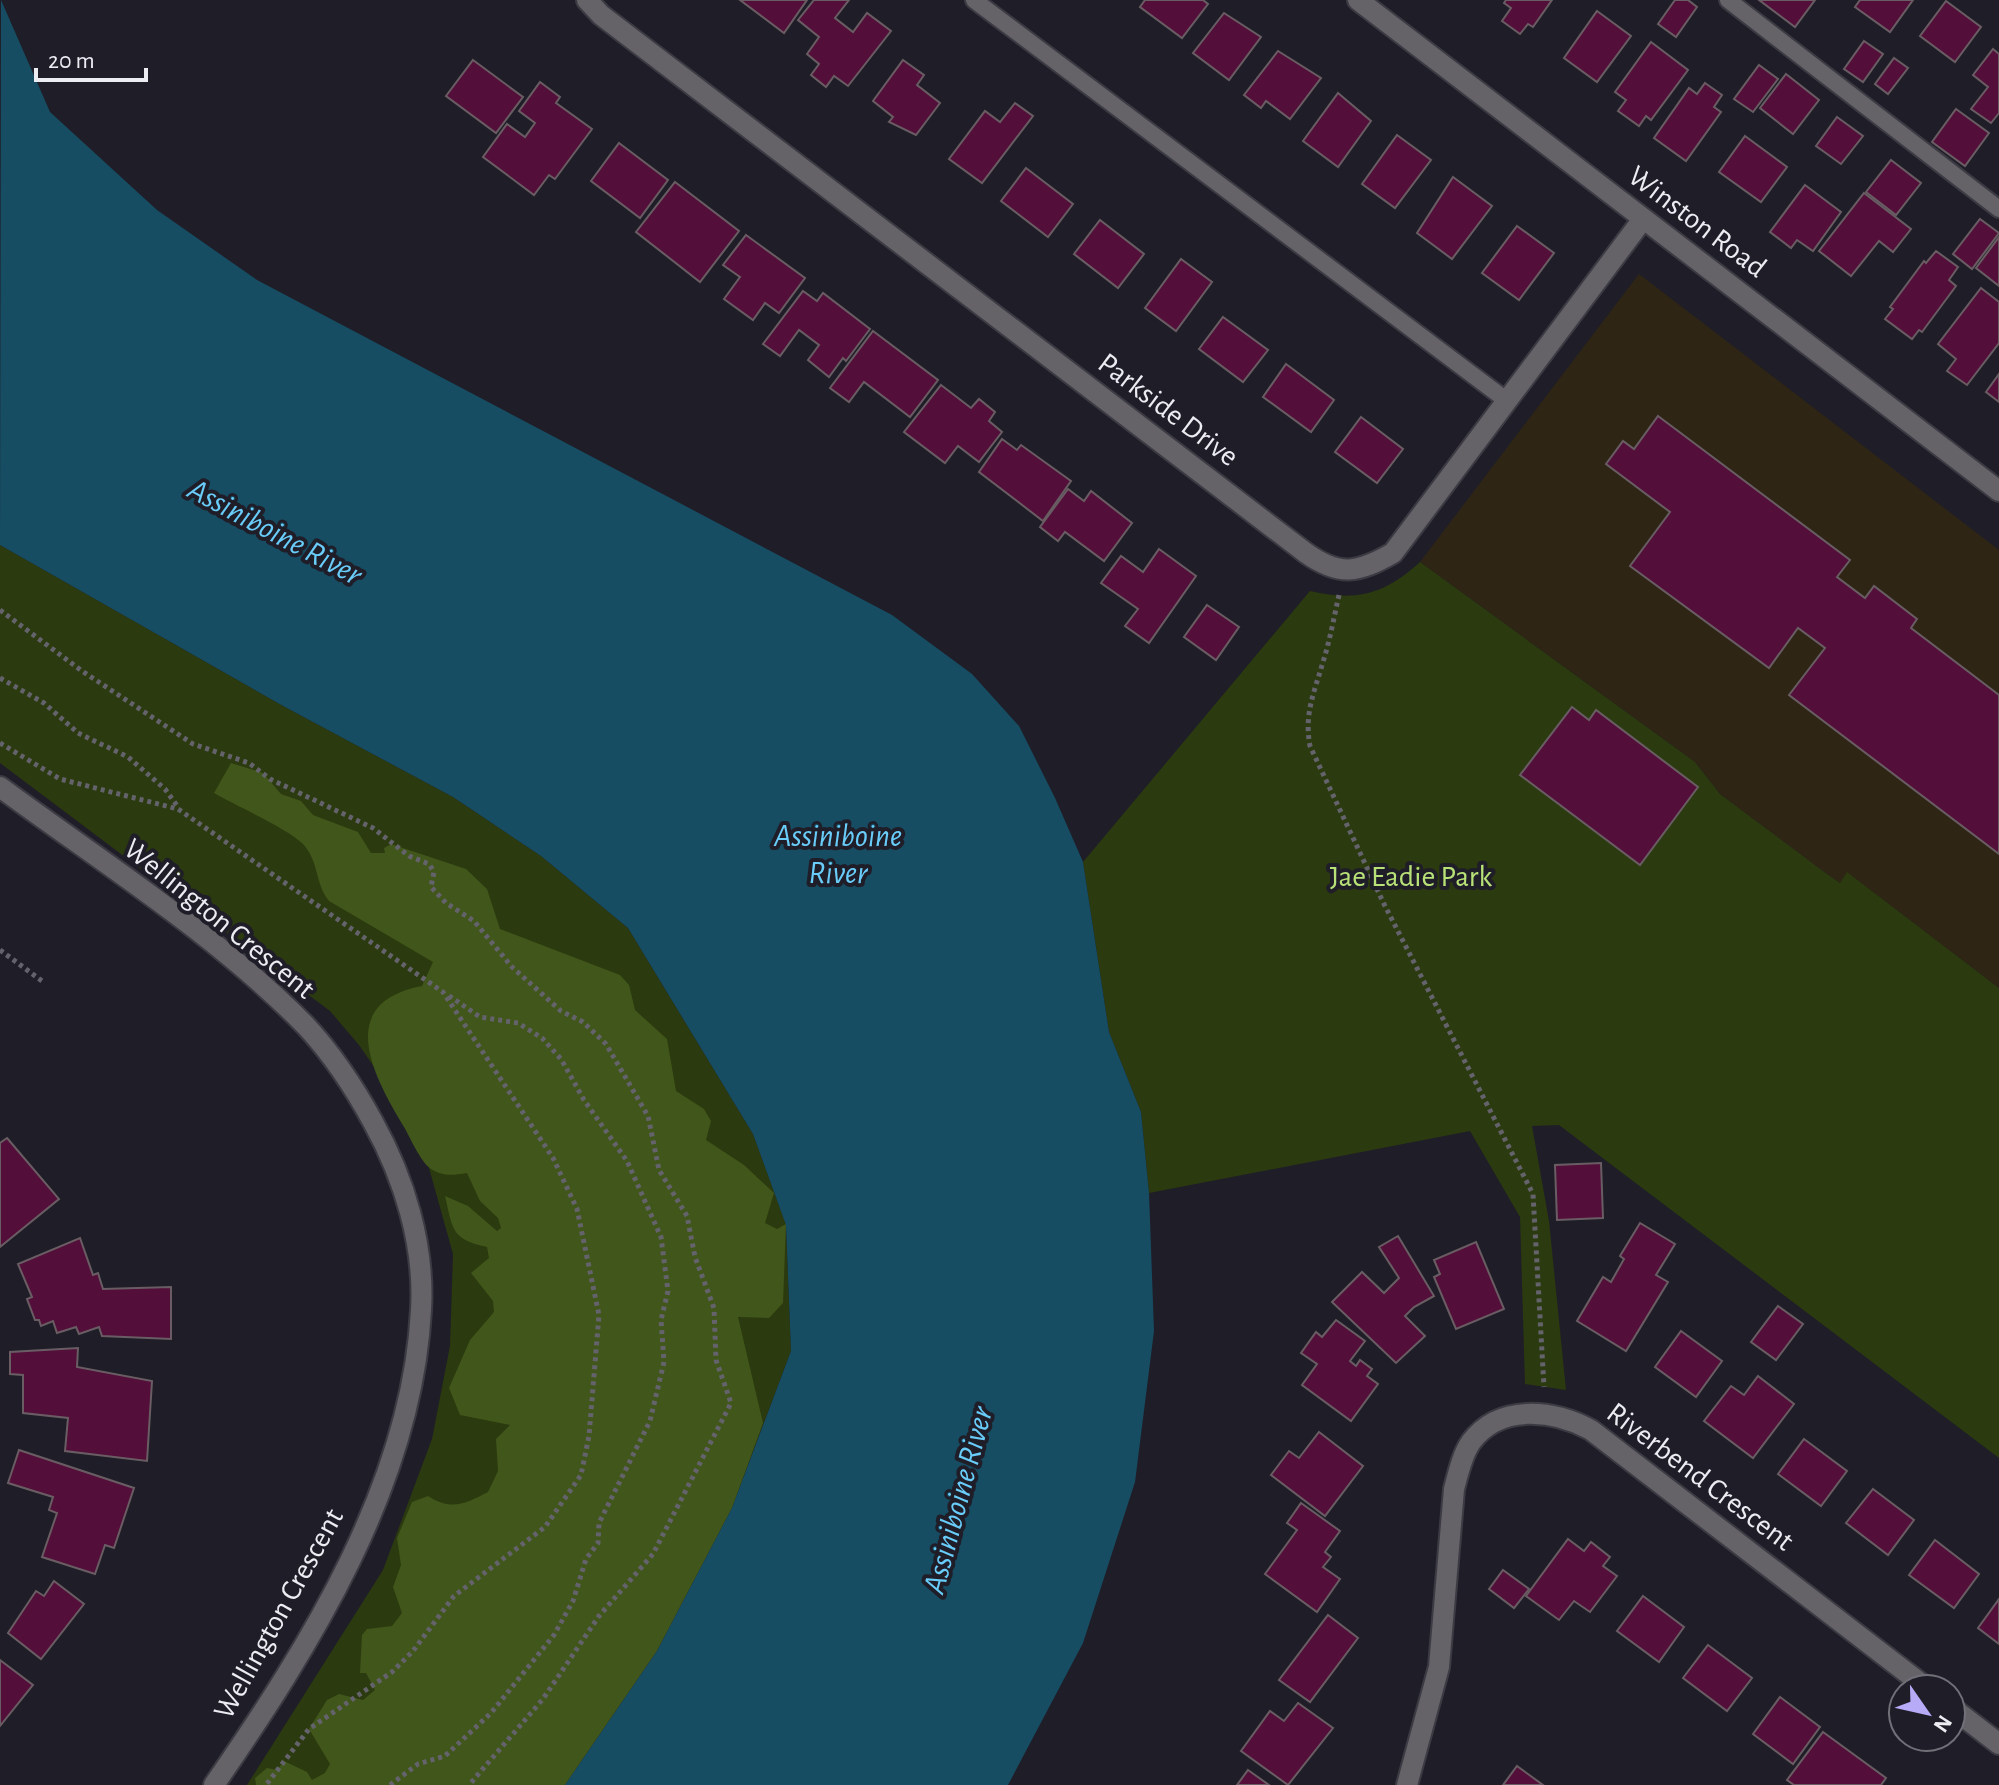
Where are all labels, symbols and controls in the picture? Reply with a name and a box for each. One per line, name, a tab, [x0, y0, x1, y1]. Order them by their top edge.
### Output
scale bar	[36, 32, 146, 82]
text: 20 m	[48, 49, 95, 73]
street label: Winston Road	[1622, 161, 1772, 283]
street label: Parkside Drive	[1092, 348, 1244, 472]
water label: Assiniboine River	[182, 472, 369, 592]
water label: Assiniboine River	[773, 820, 902, 889]
street label: Wellington Crescent	[118, 833, 320, 1005]
park label: Jae Eadie Park	[1330, 862, 1492, 892]
street label: Riverbend Crescent	[1601, 1397, 1799, 1557]
water label: Assiniboine River	[917, 1402, 999, 1598]
street label: Wellington Crescent	[209, 1503, 349, 1724]
north arrow	[1887, 1673, 1967, 1753]
text: N	[1929, 1711, 1956, 1736]

